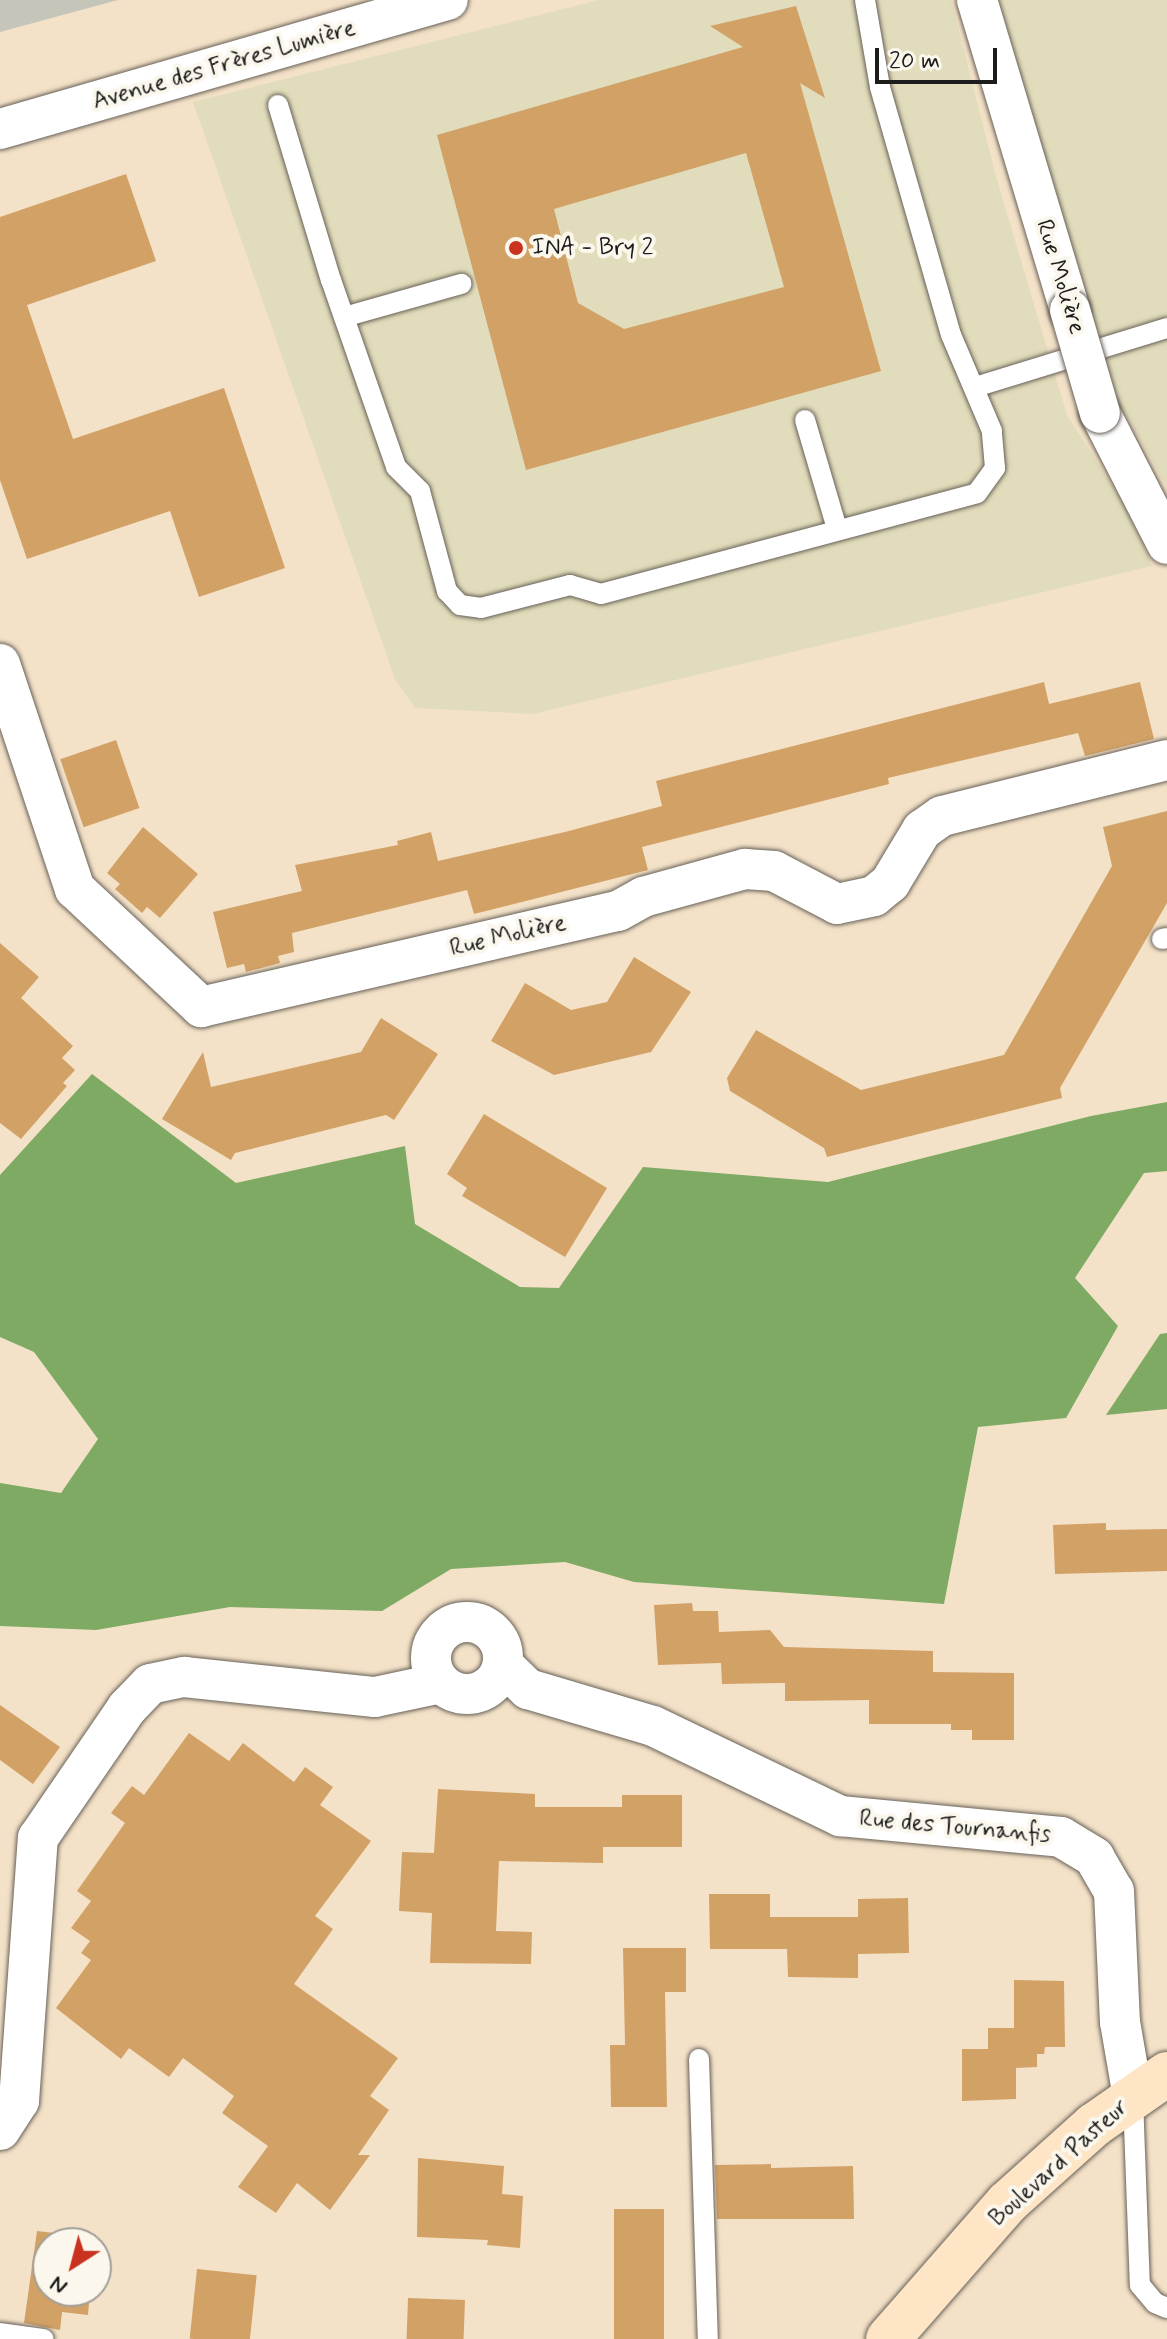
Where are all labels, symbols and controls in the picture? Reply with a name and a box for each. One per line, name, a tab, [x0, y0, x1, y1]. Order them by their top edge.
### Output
street label: Avenue des Frères Lumière	[86, 13, 362, 117]
scale bar	[879, 32, 1001, 82]
text: 20 m	[889, 46, 940, 77]
street label: Rue Molière	[1029, 216, 1091, 338]
place label: INA - Bry 2	[532, 234, 653, 262]
marker: INA - Bry 2	[507, 239, 525, 257]
street label: Rue Molière	[447, 909, 569, 963]
street label: Rue des Tournanfis	[860, 1804, 1050, 1850]
street label: Boulevard Pasteur	[984, 2094, 1134, 2232]
north arrow	[32, 2227, 112, 2307]
text: N	[45, 2269, 73, 2300]

